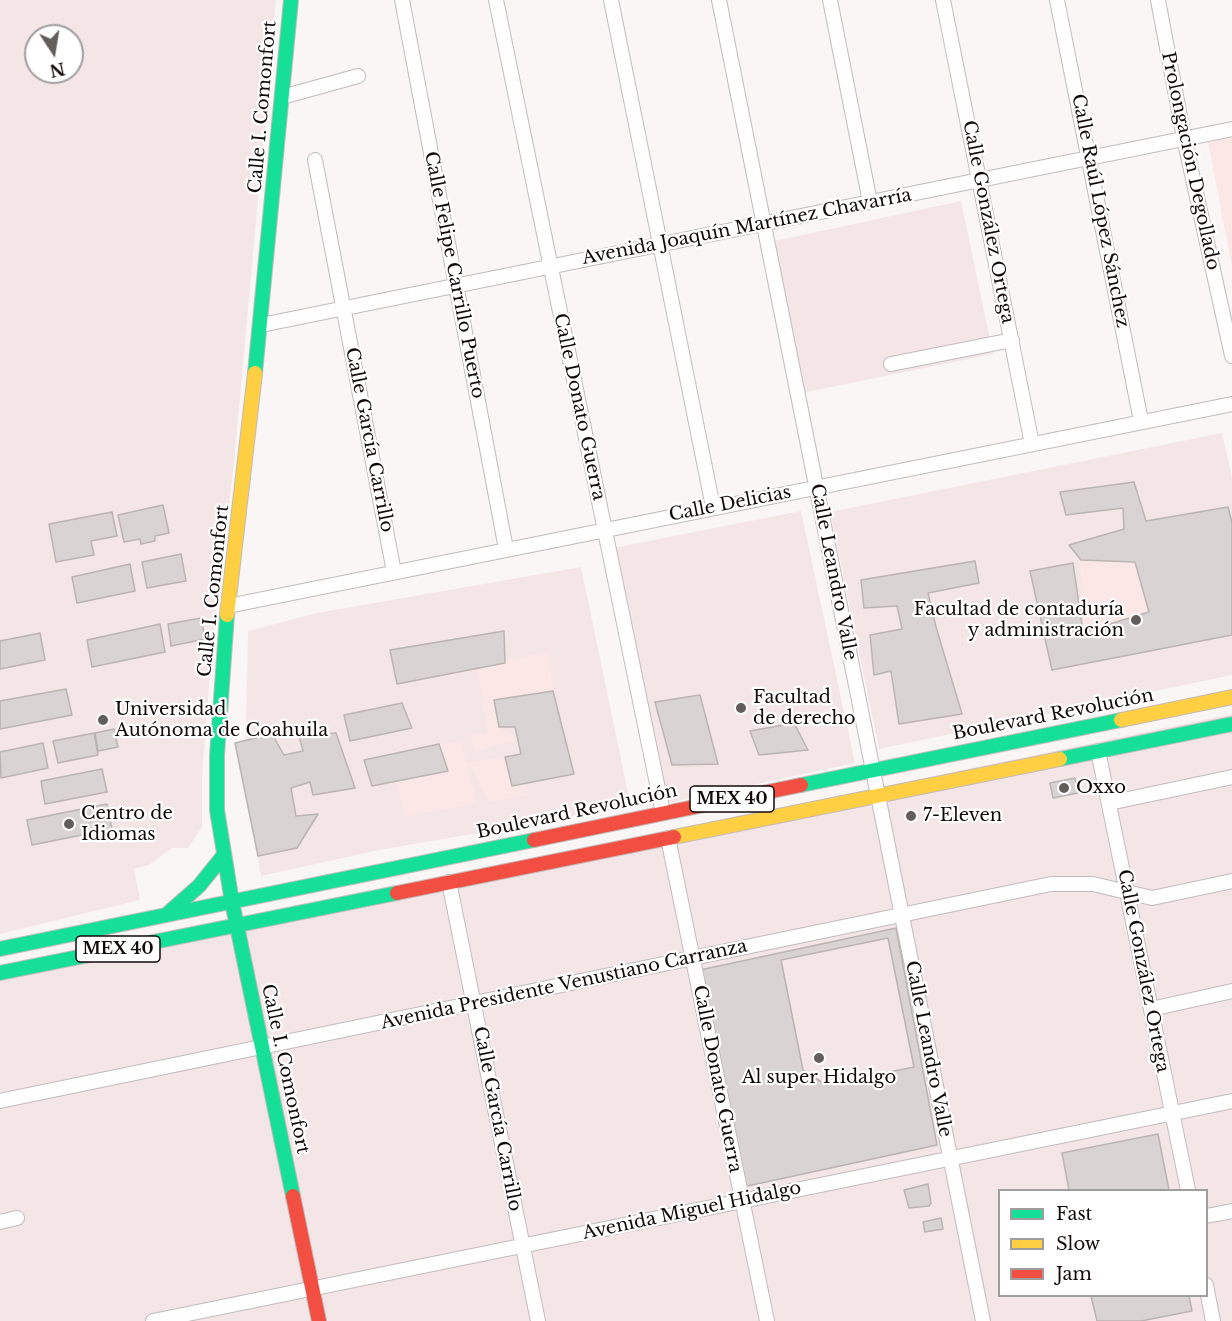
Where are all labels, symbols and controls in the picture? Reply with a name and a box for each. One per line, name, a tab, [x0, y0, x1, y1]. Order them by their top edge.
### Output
street label: Calle I. Comonfort	[245, 20, 281, 194]
north arrow	[24, 24, 84, 84]
street label: Prolongación Degollado	[1156, 50, 1224, 272]
text: N	[48, 58, 67, 81]
street label: Calle Raúl López Sánchez	[1067, 92, 1133, 330]
street label: Calle González Ortega	[958, 119, 1018, 325]
street label: Calle Felipe Carrillo Puerto	[419, 150, 489, 400]
street label: Avenida Joaquín Martínez Chavarría	[581, 184, 913, 270]
street label: Calle Donato Guerra	[549, 312, 609, 502]
street label: Calle García Carrillo	[340, 346, 398, 534]
street label: Calle Delicias	[667, 482, 793, 526]
street label: Calle Leandro Valle	[805, 482, 861, 662]
street label: Calle I. Comonfort	[194, 504, 234, 678]
place label: Facultad de contaduría y administración	[914, 599, 1124, 642]
marker: Facultad de contaduría y administración	[1129, 613, 1143, 627]
street label: Boulevard Revolución	[951, 685, 1155, 745]
place label: Facultad de derecho	[753, 687, 856, 730]
place label: Universidad Autónoma de Coahuila	[115, 699, 328, 742]
marker: Facultad de derecho	[734, 701, 748, 715]
marker: Universidad Autónoma de Coahuila	[96, 713, 110, 727]
place label: Oxxo	[1076, 777, 1126, 799]
street label: Boulevard Revolución	[475, 780, 679, 844]
marker: Oxxo	[1057, 781, 1071, 795]
road number: MEX 40	[690, 786, 774, 812]
place label: Centro de Idiomas	[81, 803, 173, 846]
place label: 7-Eleven	[923, 805, 1002, 827]
marker: 7-Eleven	[904, 809, 918, 823]
marker: Centro de Idiomas	[62, 817, 76, 831]
street label: Calle González Ortega	[1113, 868, 1173, 1074]
road number: MEX 40	[76, 936, 160, 962]
street label: Avenida Presidente Venustiano Carranza	[379, 936, 749, 1034]
street label: Calle Leandro Valle	[900, 959, 956, 1139]
street label: Calle I. Comonfort	[256, 982, 314, 1156]
street label: Calle Donato Guerra	[688, 983, 746, 1175]
street label: Calle García Carrillo	[468, 1025, 526, 1213]
marker: Al super Hidalgo	[812, 1051, 826, 1065]
place label: Al super Hidalgo	[742, 1067, 896, 1089]
street label: Avenida Miguel Hidalgo	[581, 1177, 803, 1245]
legend	[998, 1189, 1208, 1297]
text: Fast	[1056, 1203, 1092, 1225]
text: Slow	[1056, 1233, 1100, 1255]
text: Jam	[1056, 1263, 1092, 1285]

